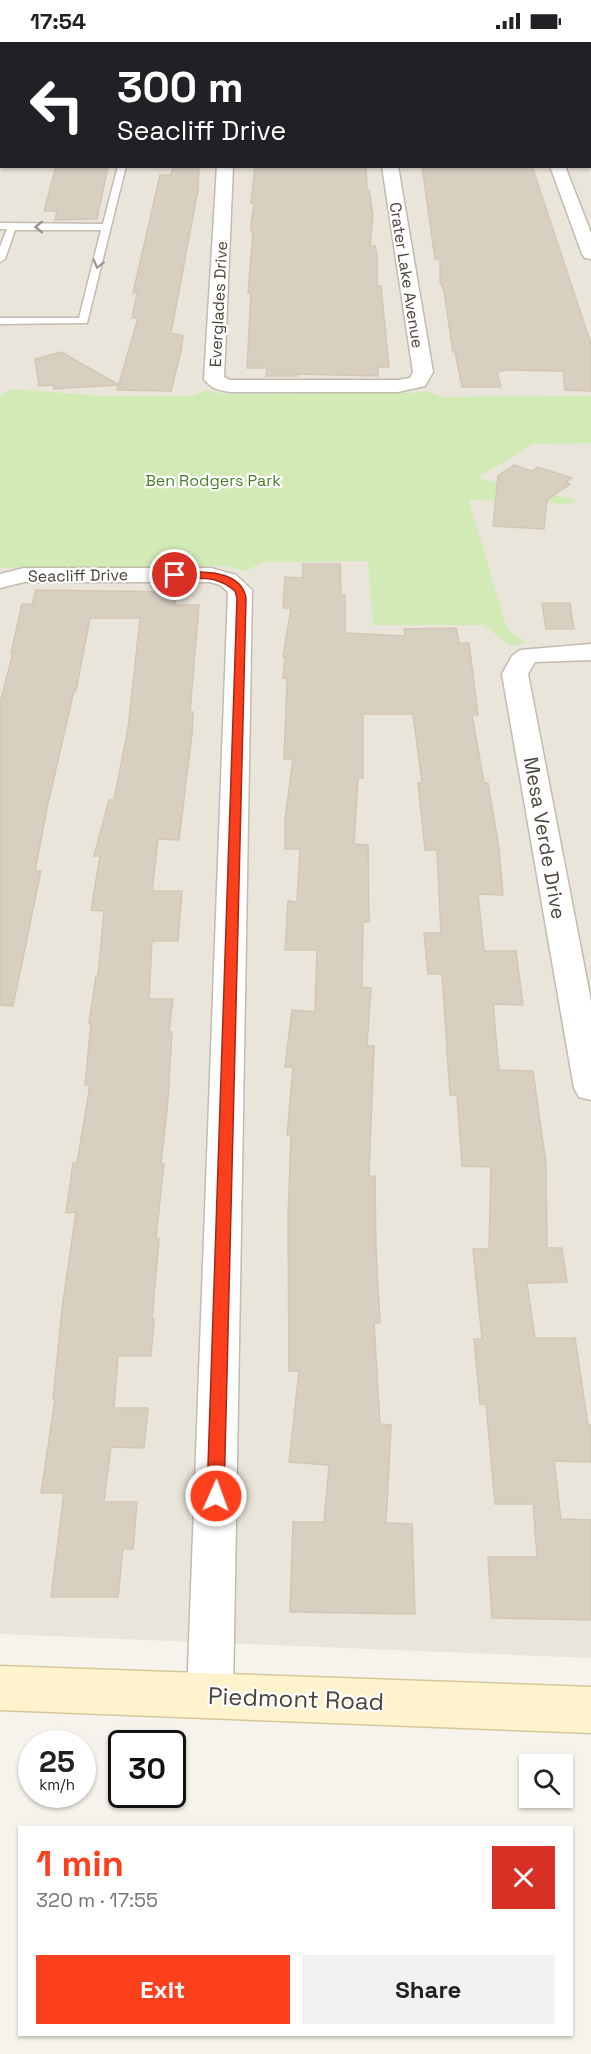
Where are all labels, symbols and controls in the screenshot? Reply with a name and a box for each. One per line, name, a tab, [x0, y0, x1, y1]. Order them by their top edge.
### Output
text: 17:54	[30, 7, 86, 35]
text: 300 m	[117, 61, 244, 114]
icon: left	[18, 66, 96, 144]
text: Seacliff Drive	[117, 113, 286, 148]
street label: Crater Lake Avenue	[385, 201, 428, 350]
one-way arrow	[34, 221, 43, 233]
street label: Everglades Drive	[205, 240, 232, 368]
one-way arrow	[92, 259, 105, 269]
park label: Ben Rodgers Park	[145, 470, 281, 491]
pin	[149, 549, 200, 600]
icon: arrive	[158, 558, 191, 591]
street label: Seacliff Drive	[28, 564, 128, 587]
street label: Mesa Verde Drive	[518, 755, 572, 921]
position arrow	[184, 1464, 248, 1528]
street label: Piedmont Road	[208, 1680, 384, 1717]
speed limit sign: 30	[108, 1730, 186, 1808]
text: 25	[39, 1742, 75, 1781]
map controls	[519, 1754, 573, 1808]
button: search	[519, 1754, 573, 1808]
text: km/h	[39, 1775, 75, 1794]
text: 1 min	[36, 1841, 124, 1887]
button: close	[492, 1846, 555, 1909]
text: 320 m · 17:55	[36, 1887, 158, 1913]
button: Exit	[36, 1955, 290, 2024]
button: Share	[302, 1955, 555, 2024]

